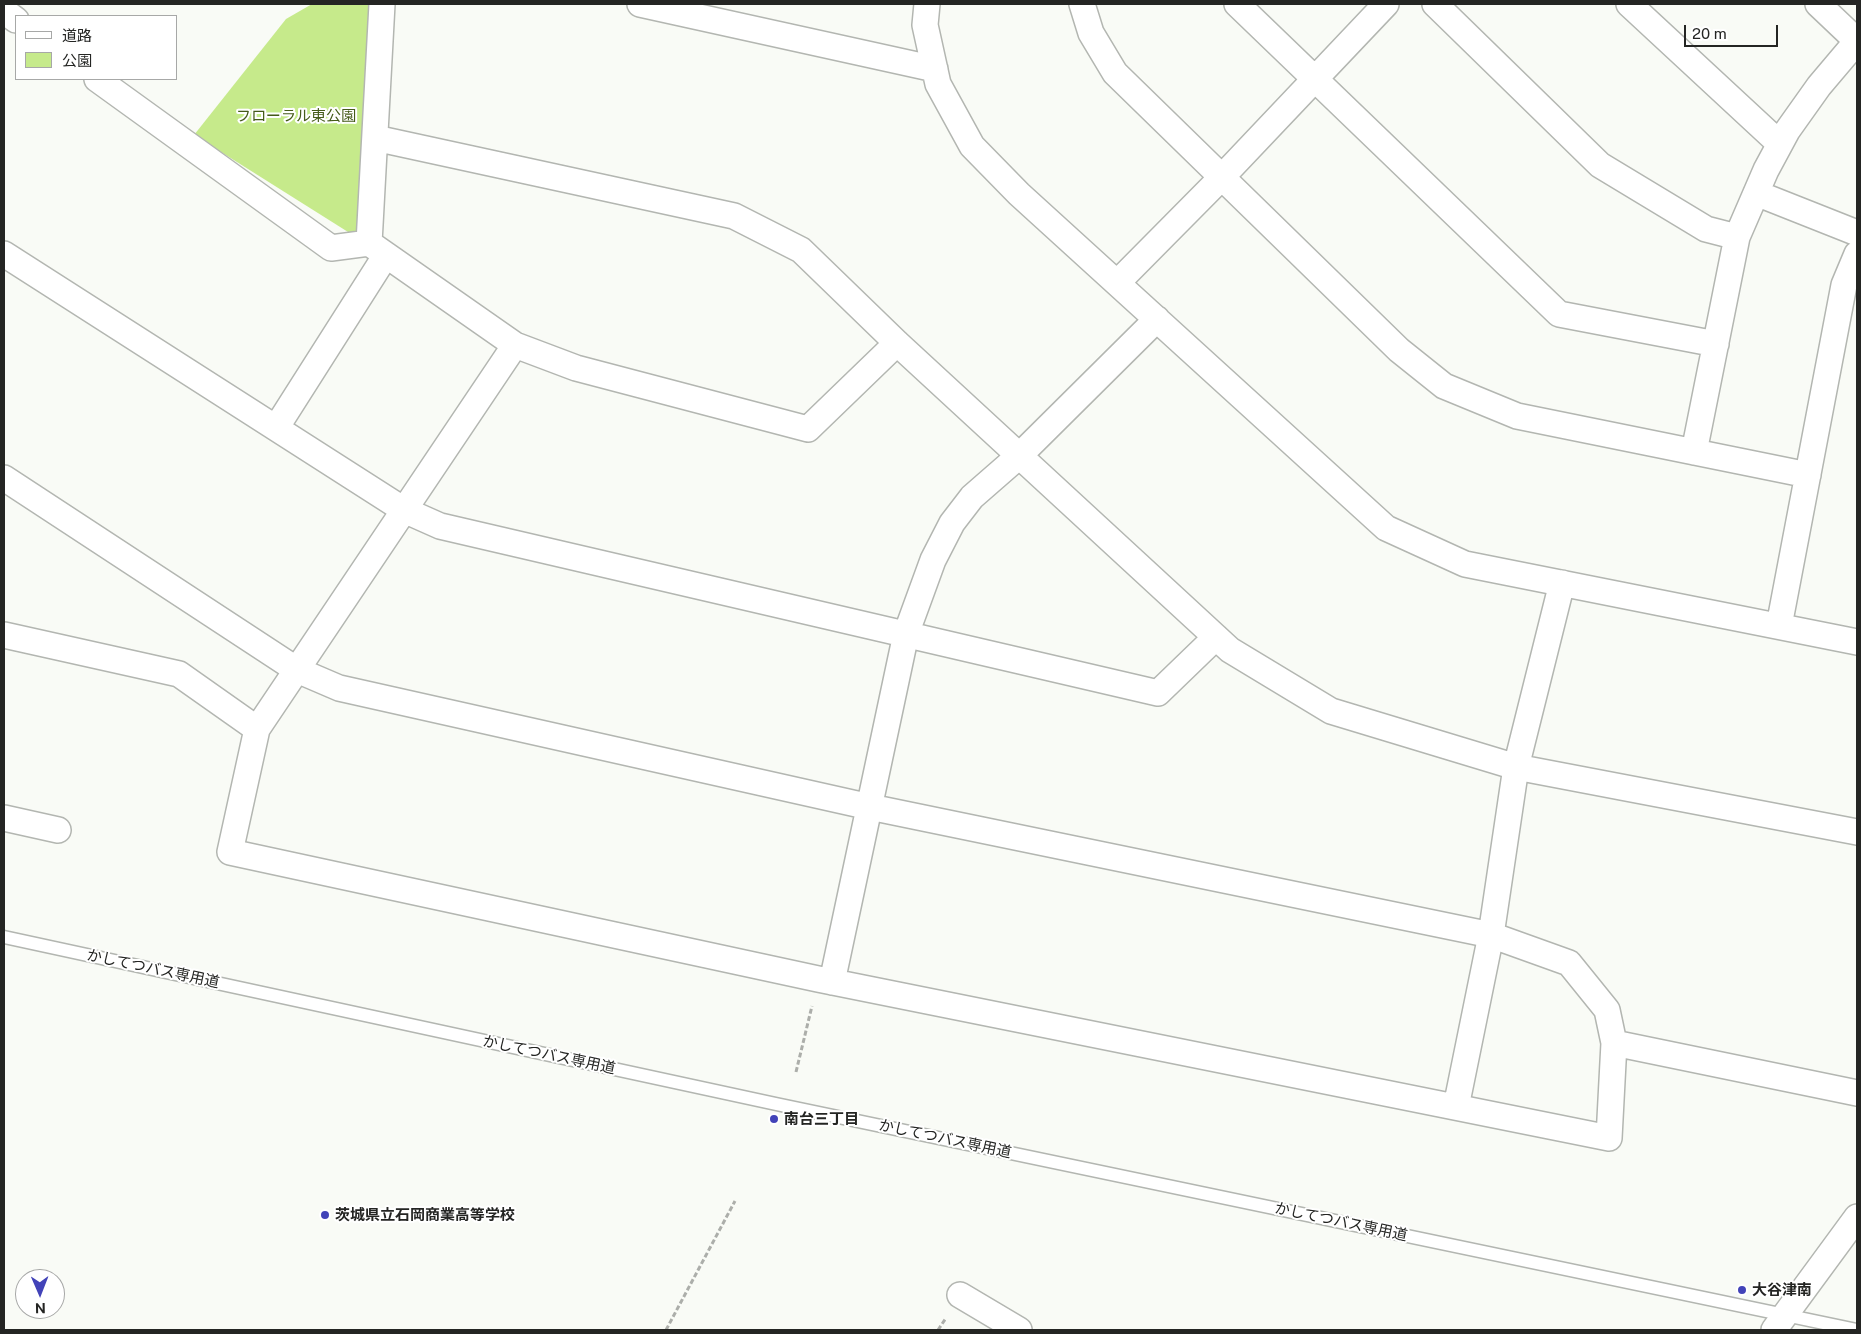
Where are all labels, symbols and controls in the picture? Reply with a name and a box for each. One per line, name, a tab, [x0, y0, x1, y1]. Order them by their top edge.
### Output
legend	[15, 15, 178, 80]
scale bar	[1686, 15, 1780, 47]
text: 20 m	[1692, 25, 1727, 42]
text: 道路	[62, 27, 92, 44]
text: 公園	[62, 52, 92, 69]
park label: フローラル東公園	[236, 107, 356, 125]
street label: かしてつバス専用道	[85, 946, 221, 992]
street label: かしてつバス専用道	[481, 1032, 617, 1078]
place label: 南台三丁目	[784, 1110, 859, 1128]
marker: 南台三丁目	[768, 1113, 780, 1125]
street label: かしてつバス専用道	[877, 1116, 1013, 1162]
street label: かしてつバス専用道	[1273, 1199, 1409, 1245]
place label: 茨城県立石岡商業高等学校	[335, 1206, 515, 1224]
marker: 茨城県立石岡商業高等学校	[319, 1209, 331, 1221]
north arrow	[15, 1269, 65, 1319]
place label: 大谷津南	[1752, 1281, 1812, 1299]
marker: 大谷津南	[1736, 1284, 1748, 1296]
text: N	[35, 1300, 46, 1316]

